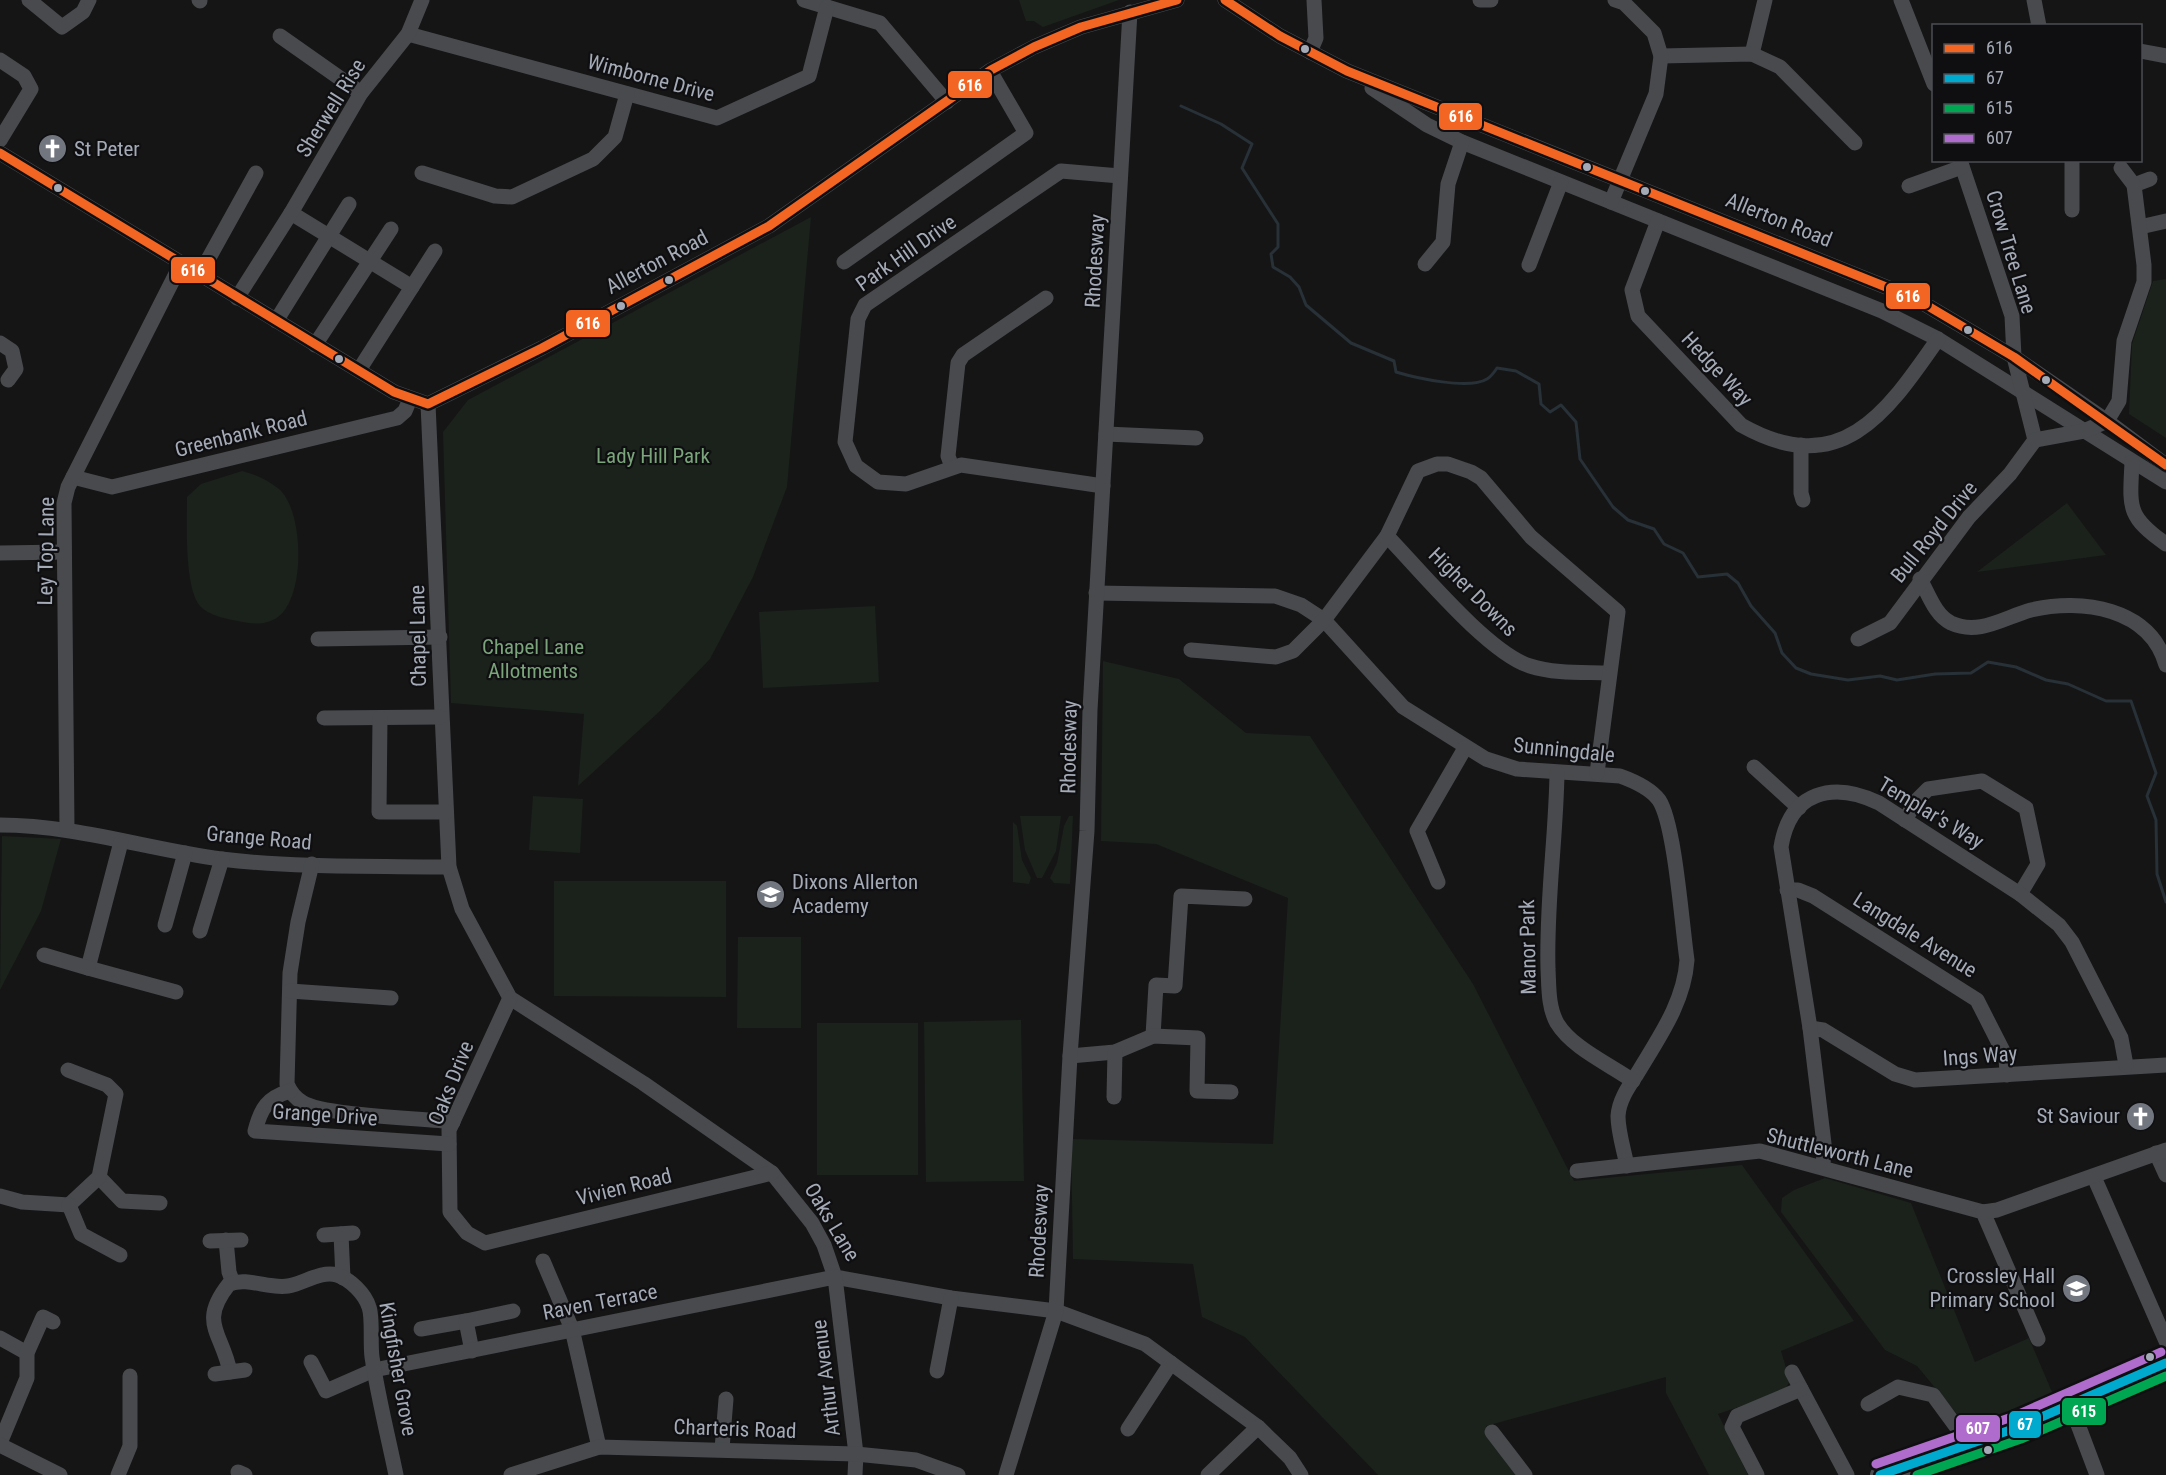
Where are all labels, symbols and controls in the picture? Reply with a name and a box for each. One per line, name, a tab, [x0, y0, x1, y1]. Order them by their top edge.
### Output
legend	[1932, 24, 2142, 162]
text: 616	[1986, 37, 2013, 58]
unlabelled marker	[1299, 43, 1311, 55]
street label: Wimborne Drive	[585, 50, 717, 107]
street label: Sherwell Rise	[291, 55, 371, 161]
text: 67	[1986, 67, 2004, 88]
line badge: 616	[947, 70, 993, 99]
text: 616	[958, 76, 982, 95]
text: 615	[1986, 97, 2013, 118]
line badge: 616	[1438, 102, 1483, 131]
text: 616	[1449, 107, 1473, 126]
text: 607	[1986, 127, 2013, 148]
church icon: St Peter	[37, 133, 69, 165]
place label: St Peter	[74, 137, 140, 161]
unlabelled marker	[1581, 161, 1593, 173]
unlabelled marker	[52, 182, 64, 194]
unlabelled marker	[1639, 185, 1651, 197]
street label: Crow Tree Lane	[1981, 187, 2041, 317]
street label: Allerton Road	[1722, 188, 1836, 252]
street label: Park Hill Drive	[851, 210, 961, 296]
street label: Rhodesway	[1081, 213, 1109, 309]
street label: Allerton Road	[602, 225, 712, 299]
line badge: 616	[170, 256, 216, 284]
text: 616	[181, 261, 205, 280]
unlabelled marker	[663, 274, 675, 286]
line badge: 616	[1885, 282, 1931, 310]
text: 616	[1896, 287, 1920, 306]
unlabelled marker	[615, 300, 627, 312]
line badge: 616	[565, 309, 611, 338]
text: 616	[576, 314, 600, 333]
unlabelled marker	[1962, 324, 1974, 336]
street label: Hedge Way	[1677, 327, 1758, 411]
unlabelled marker	[333, 353, 345, 365]
unlabelled marker	[2040, 374, 2052, 386]
street label: Greenbank Road	[172, 406, 310, 462]
park label: Lady Hill Park	[596, 444, 710, 468]
street label: Bull Royd Drive	[1886, 476, 1982, 587]
street label: Ley Top Lane	[33, 496, 59, 605]
street label: Higher Downs	[1424, 543, 1522, 641]
street label: Chapel Lane	[405, 585, 431, 687]
park label: Chapel Lane Allotments	[482, 635, 584, 683]
street label: Rhodesway	[1056, 700, 1082, 794]
street label: Sunningdale	[1512, 733, 1616, 767]
street label: Templar's Way	[1874, 772, 1988, 854]
street label: Grange Road	[205, 821, 313, 855]
place label: Dixons Allerton Academy	[792, 870, 918, 918]
school or university icon: Dixons Allerton Academy	[755, 878, 787, 910]
street label: Langdale Avenue	[1849, 887, 1981, 983]
street label: Manor Park	[1515, 899, 1541, 995]
street label: Oaks Drive	[423, 1037, 479, 1129]
street label: Ings Way	[1942, 1041, 2018, 1071]
street label: Grange Drive	[272, 1099, 379, 1131]
church icon: St Saviour	[2125, 1100, 2157, 1132]
place label: St Saviour	[2036, 1104, 2120, 1128]
street label: Shuttleworth Lane	[1764, 1123, 1916, 1183]
street label: Vivien Road	[574, 1164, 674, 1210]
street label: Oaks Lane	[799, 1179, 865, 1265]
street label: Rhodesway	[1025, 1183, 1053, 1279]
place label: Crossley Hall Primary School	[1929, 1264, 2055, 1312]
school or university icon: Crossley Hall Primary School	[2060, 1272, 2092, 1304]
street label: Raven Terrace	[541, 1279, 659, 1325]
street label: Kingfisher Grove	[374, 1300, 422, 1438]
street label: Arthur Avenue	[807, 1318, 845, 1438]
unlabelled marker	[2144, 1351, 2156, 1363]
line badge: 615	[2061, 1397, 2107, 1426]
text: 615	[2072, 1402, 2096, 1421]
line badge: 67	[2008, 1410, 2042, 1439]
line badge: 607	[1955, 1414, 2001, 1443]
street label: Charteris Road	[673, 1415, 797, 1443]
text: 67	[2017, 1415, 2033, 1434]
text: 607	[1966, 1419, 1990, 1438]
unlabelled marker	[1982, 1444, 1994, 1456]

